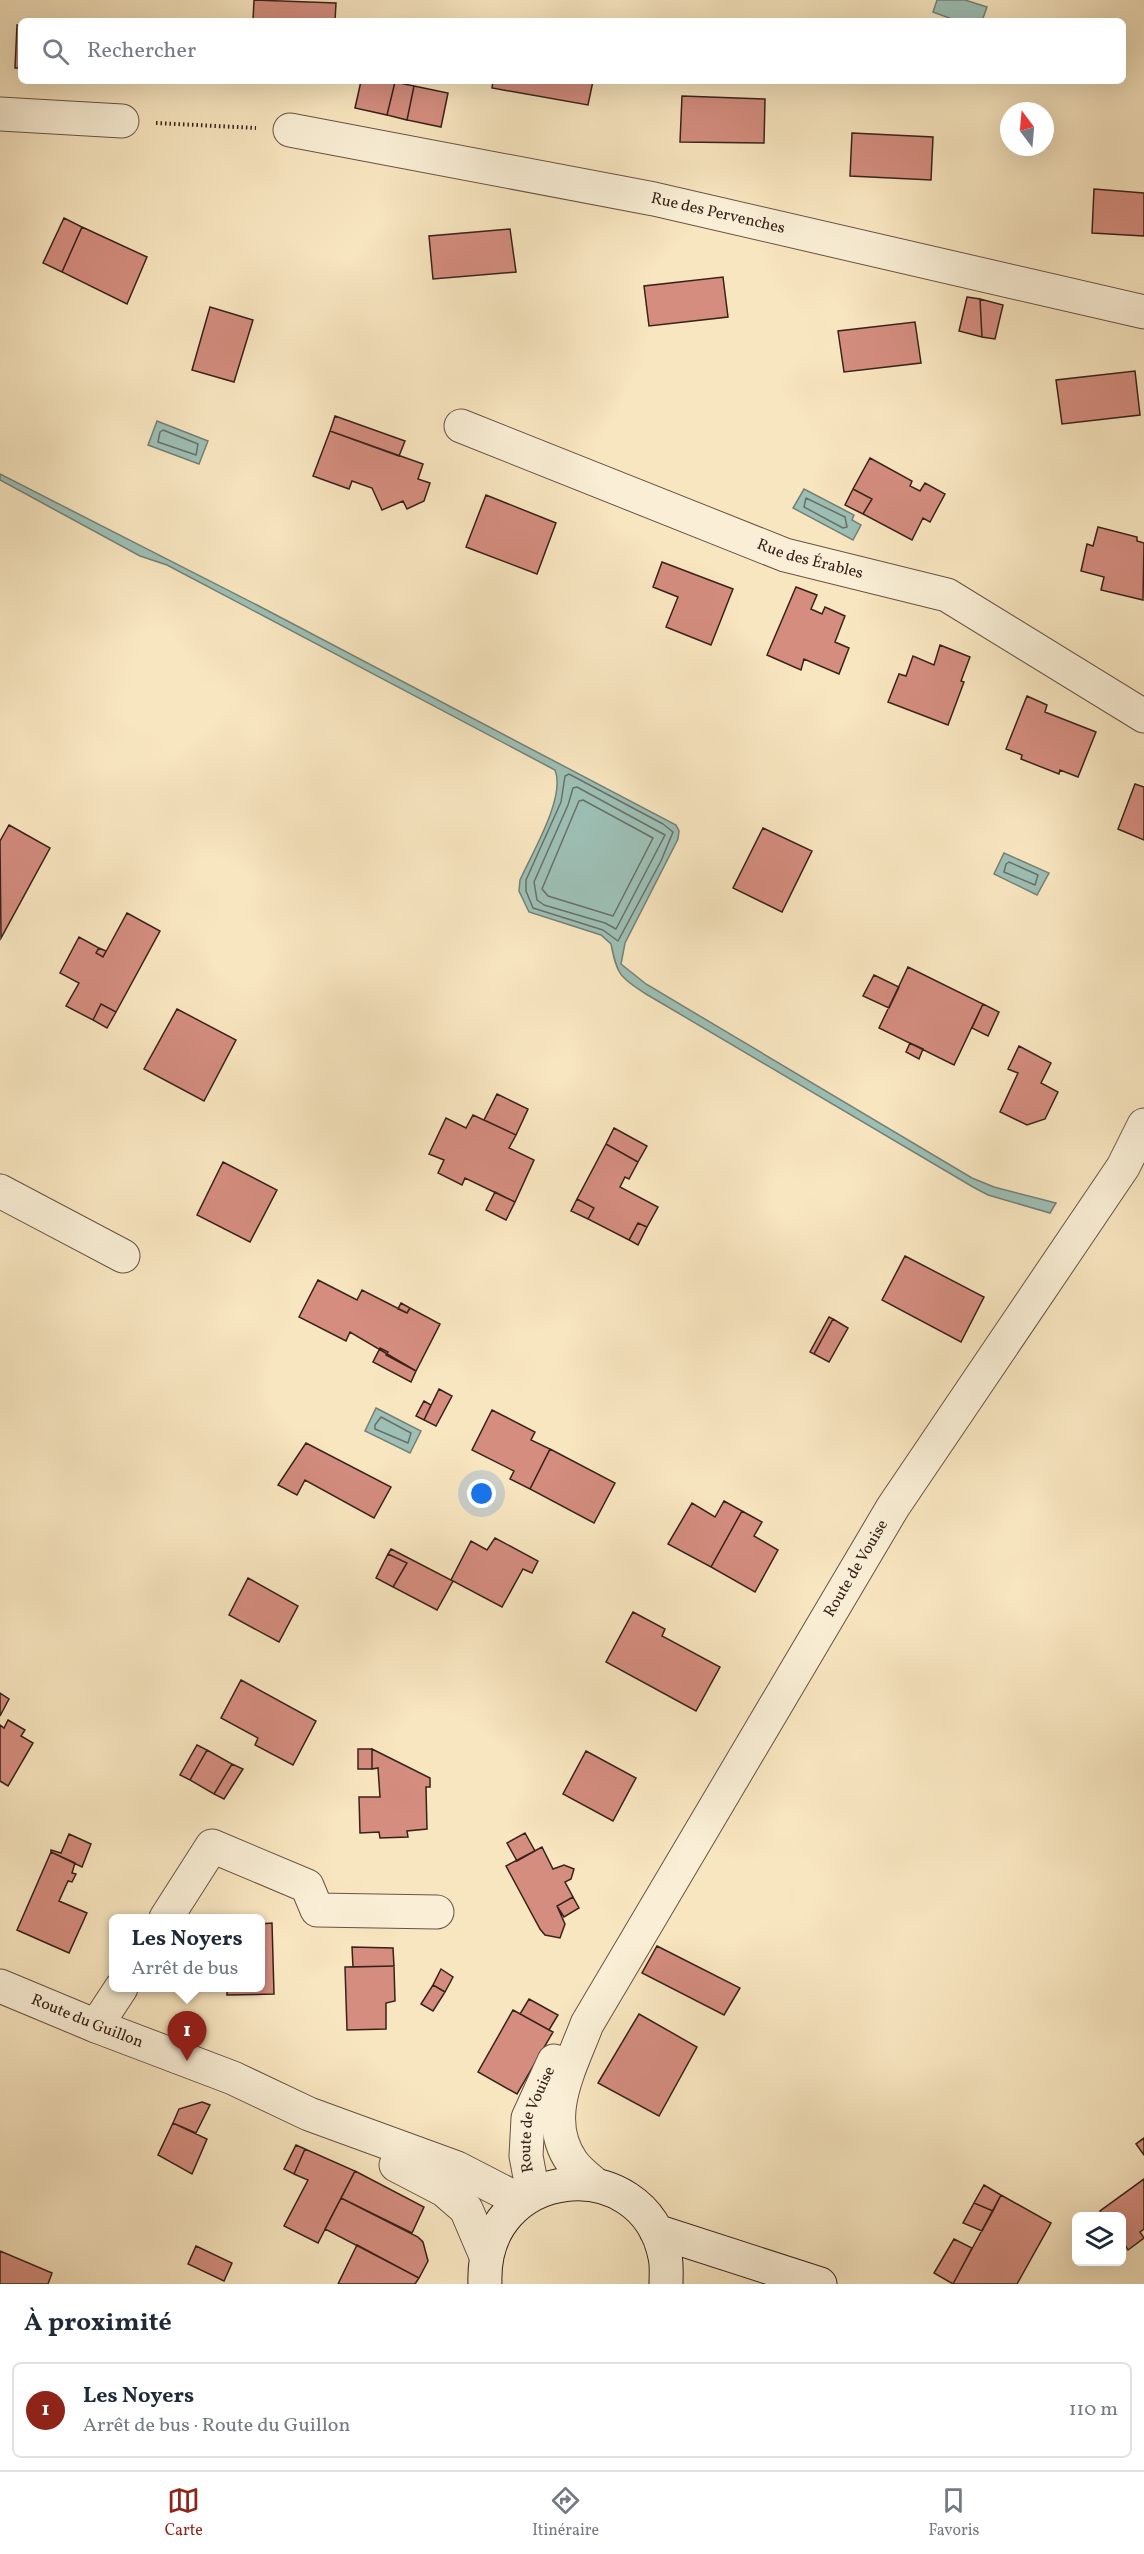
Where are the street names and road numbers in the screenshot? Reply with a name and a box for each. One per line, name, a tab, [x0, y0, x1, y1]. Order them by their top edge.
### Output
street label: Rue des Pervenches	[649, 188, 787, 240]
street label: Rue des Érables	[753, 534, 866, 585]
street label: Route de Vouise	[819, 1516, 894, 1622]
street label: Route du Guillon	[28, 1989, 146, 2054]
street label: Route de Vouise	[515, 2063, 561, 2174]

